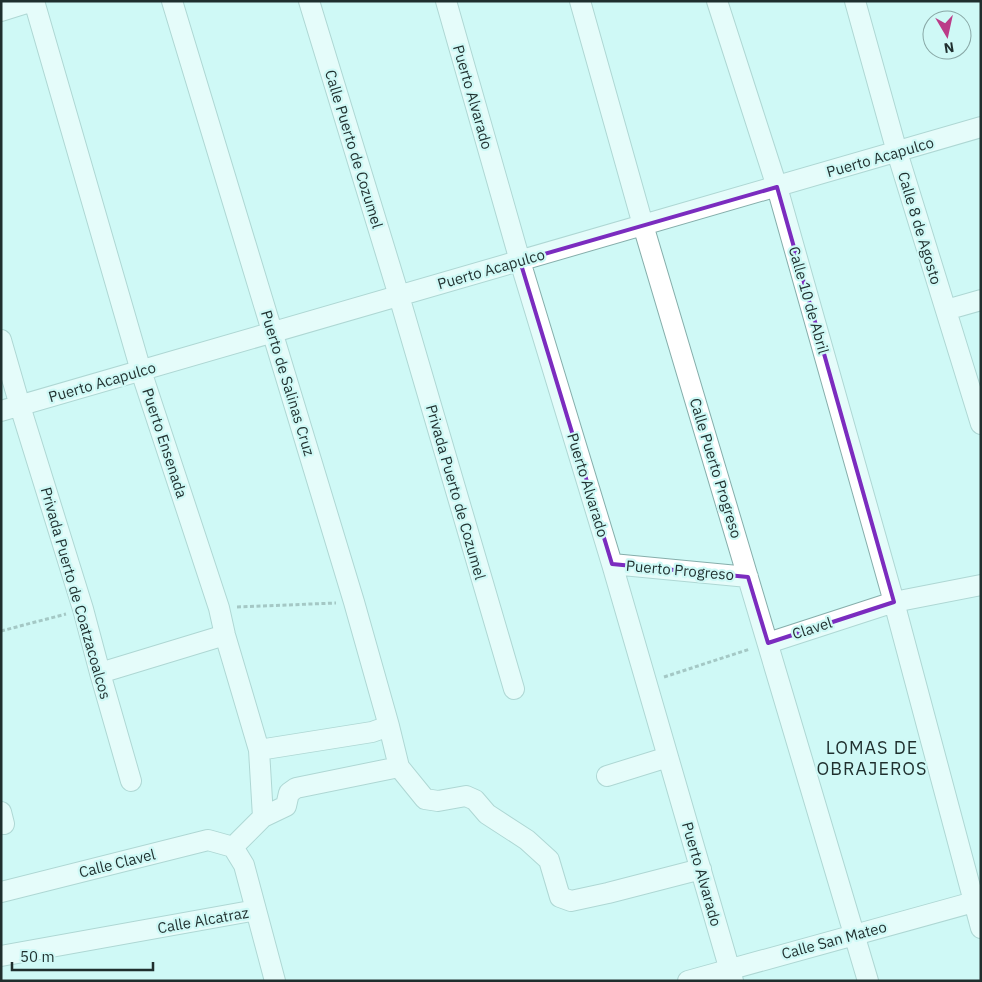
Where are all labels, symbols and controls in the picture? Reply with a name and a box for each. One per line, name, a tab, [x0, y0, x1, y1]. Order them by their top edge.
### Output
north arrow	[922, 10, 972, 60]
text: N	[943, 38, 955, 58]
street label: Puerto Alvarado	[449, 43, 497, 151]
street label: Calle Puerto de Cozumel	[321, 67, 387, 231]
street label: Puerto Acapulco	[824, 133, 936, 181]
street label: Calle 8 de Agosto	[894, 169, 946, 287]
street label: Calle 10 de Abril	[785, 244, 833, 356]
street label: Puerto Acapulco	[435, 245, 547, 293]
street label: Puerto de Salinas Cruz	[257, 308, 319, 458]
street label: Puerto Acapulco	[46, 358, 158, 406]
street label: Puerto Ensenada	[138, 386, 192, 500]
street label: Calle Puerto Progreso	[686, 396, 746, 540]
street label: Privada Puerto de Cozumel	[422, 402, 490, 582]
street label: Puerto Alvarado	[563, 431, 613, 539]
street label: Privada Puerto de Coatzacoalcos	[37, 485, 115, 701]
street label: Puerto Progreso	[625, 556, 735, 584]
street label: Clavel	[790, 613, 834, 643]
district label: LOMAS DE OBRAJEROS	[817, 736, 927, 780]
street label: Puerto Alvarado	[678, 820, 726, 928]
street label: Calle Clavel	[77, 844, 157, 882]
street label: Calle Alcatraz	[156, 903, 250, 937]
street label: Calle San Mateo	[779, 917, 889, 963]
scale bar	[12, 940, 154, 972]
text: 50 m	[20, 947, 55, 966]

